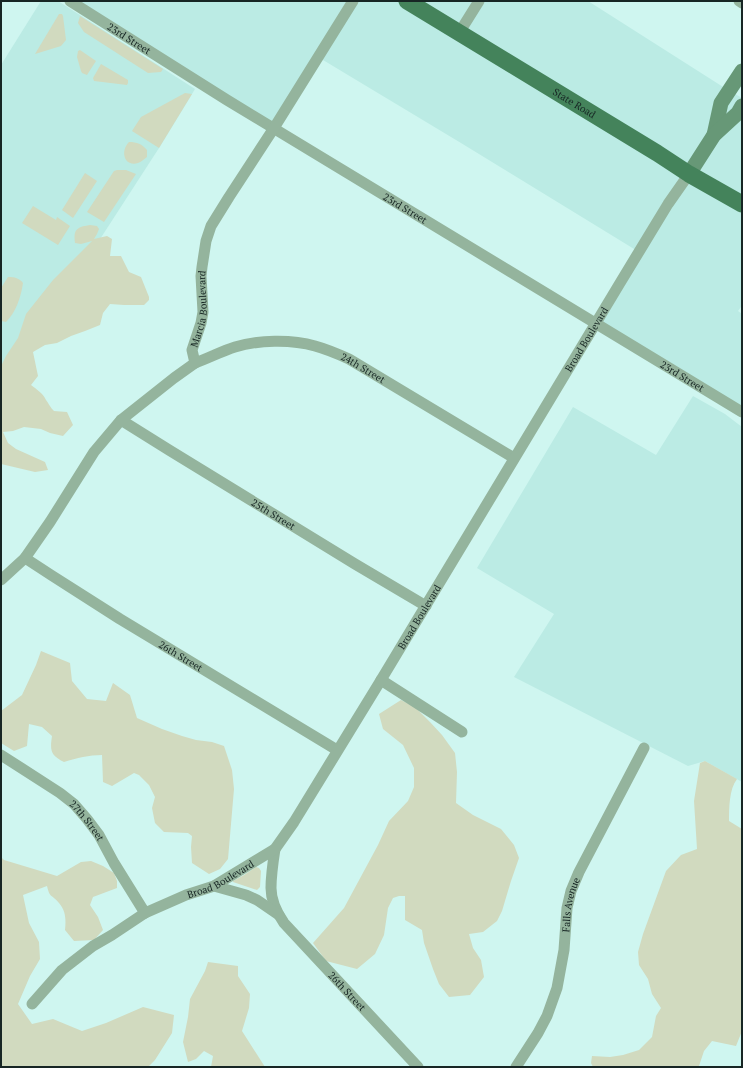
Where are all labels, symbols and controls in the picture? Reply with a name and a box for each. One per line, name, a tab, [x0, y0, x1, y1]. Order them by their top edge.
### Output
street label: 23rd Street	[105, 20, 154, 57]
street label: State Road	[551, 85, 599, 121]
street label: 23rd Street	[381, 190, 430, 226]
street label: Marcia Boulevard	[187, 269, 210, 349]
street label: Broad Boulevard	[562, 304, 611, 374]
street label: 24th Street	[339, 350, 388, 386]
street label: 23rd Street	[658, 358, 707, 394]
street label: 25th Street	[249, 496, 298, 533]
street label: Broad Boulevard	[395, 582, 444, 652]
street label: 26th Street	[156, 637, 206, 674]
street label: 27th Street	[67, 797, 108, 843]
street label: Broad Boulevard	[185, 857, 257, 901]
street label: Falls Avenue	[559, 875, 583, 933]
street label: 26th Street	[326, 969, 369, 1014]

